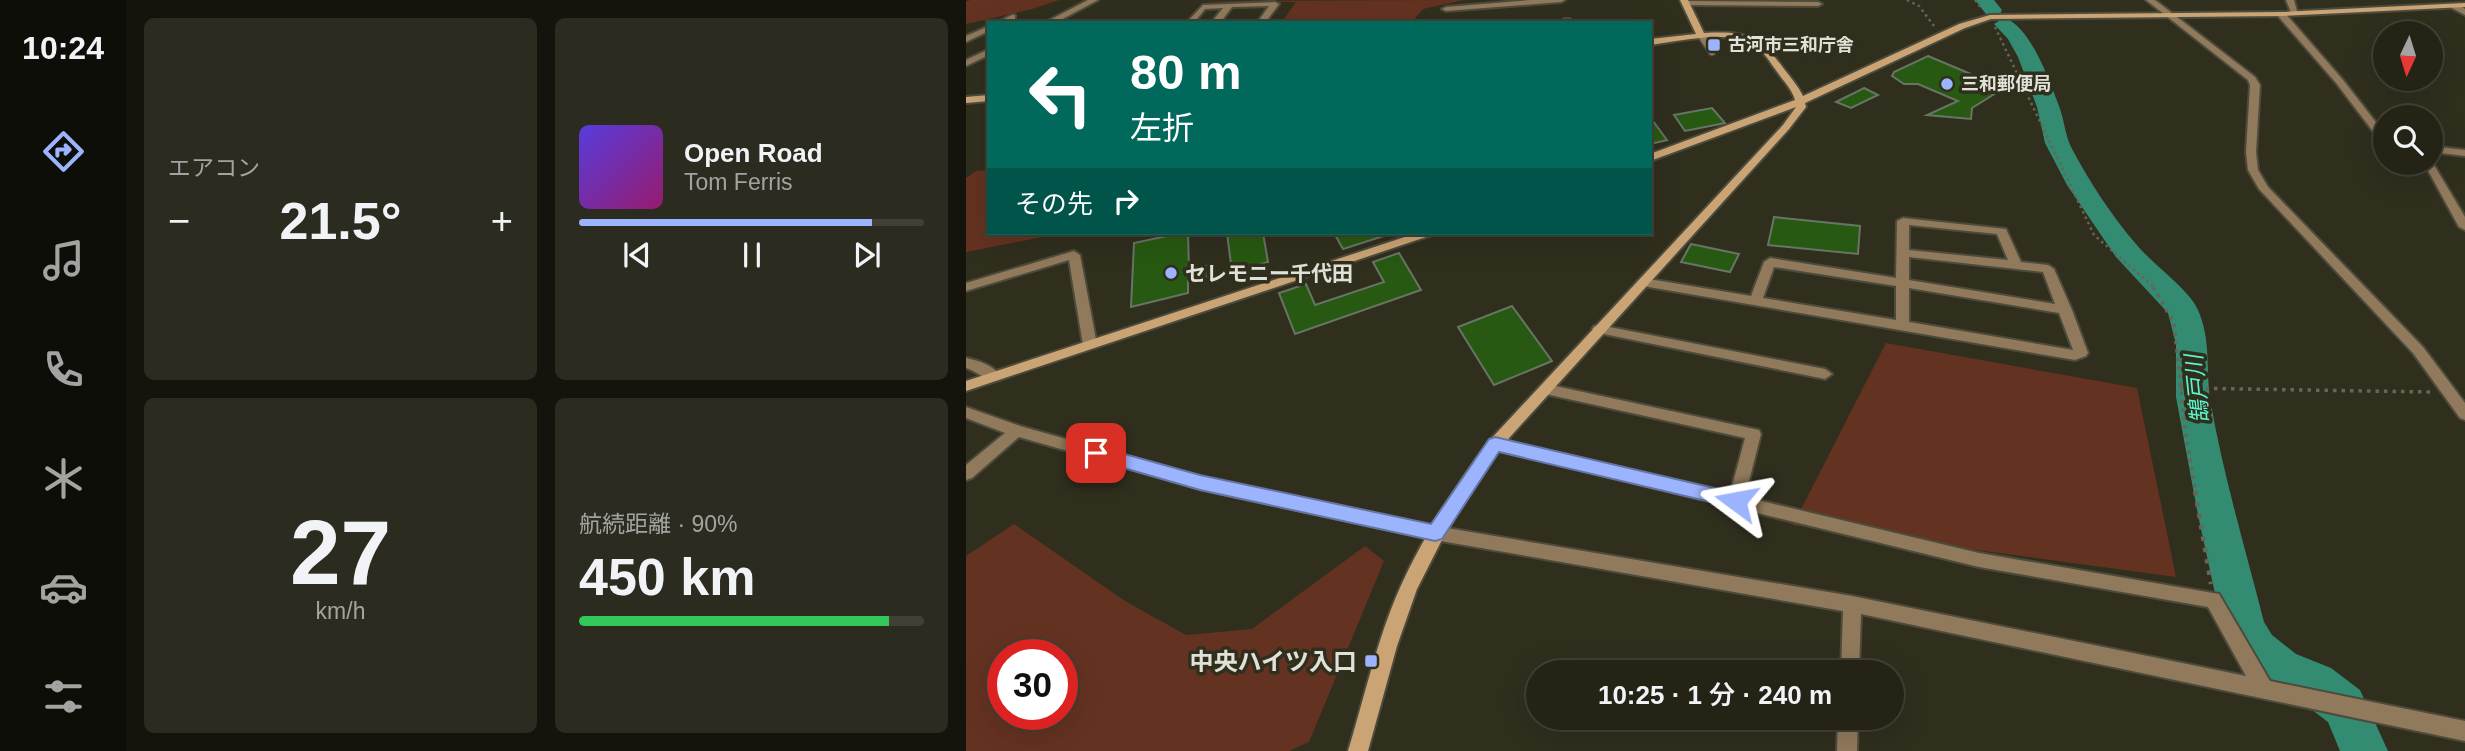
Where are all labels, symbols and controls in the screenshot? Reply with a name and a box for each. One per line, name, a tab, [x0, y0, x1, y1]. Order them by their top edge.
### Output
north arrow	[2373, 21, 2443, 91]
map controls	[2373, 21, 2443, 175]
text: 10:24	[22, 30, 104, 66]
place label: 古河市三和庁舎	[1728, 35, 1854, 55]
marker: 古河市三和庁舎	[1706, 37, 1722, 53]
text: 80 m	[1130, 45, 1242, 99]
icon: left	[1015, 49, 1106, 140]
place label: 三和郵便局	[1961, 74, 2051, 94]
marker: 三和郵便局	[1939, 76, 1955, 92]
button: search	[2373, 105, 2443, 175]
text: 左折	[1130, 110, 1194, 146]
icon: directions	[39, 127, 88, 176]
text: Open Road	[684, 138, 823, 168]
text: エアコン	[168, 155, 260, 181]
text: Tom Ferris	[684, 169, 793, 195]
icon: right	[1107, 182, 1145, 220]
text: その先	[1015, 189, 1093, 219]
text: 21.5°	[279, 192, 402, 250]
text: −	[168, 200, 190, 242]
text: +	[491, 200, 513, 242]
icon: music	[39, 236, 88, 285]
icon: previous	[618, 236, 656, 274]
icon: pause	[733, 236, 771, 274]
icon: next	[848, 236, 886, 274]
place label: セレモニー千代田	[1185, 262, 1353, 285]
marker: セレモニー千代田	[1163, 265, 1179, 281]
icon: phone	[39, 345, 88, 394]
water label: 鵠戸川	[2180, 350, 2214, 425]
pin	[1066, 423, 1126, 483]
icon: arrive	[1077, 434, 1115, 472]
icon: climate	[39, 454, 88, 503]
position arrow	[1699, 464, 1773, 538]
text: 27	[290, 502, 391, 603]
text: 航続距離 · 90%	[579, 511, 737, 537]
text: 450 km	[579, 548, 755, 606]
icon: car	[39, 563, 88, 612]
text: km/h	[316, 598, 365, 624]
speed limit sign: 30	[987, 639, 1078, 730]
place label: 中央ハイツ入口	[1189, 648, 1357, 675]
marker: 中央ハイツ入口	[1363, 653, 1379, 669]
icon: filters	[39, 672, 88, 721]
text: 10:25 · 1 分 · 240 m	[1598, 680, 1832, 710]

